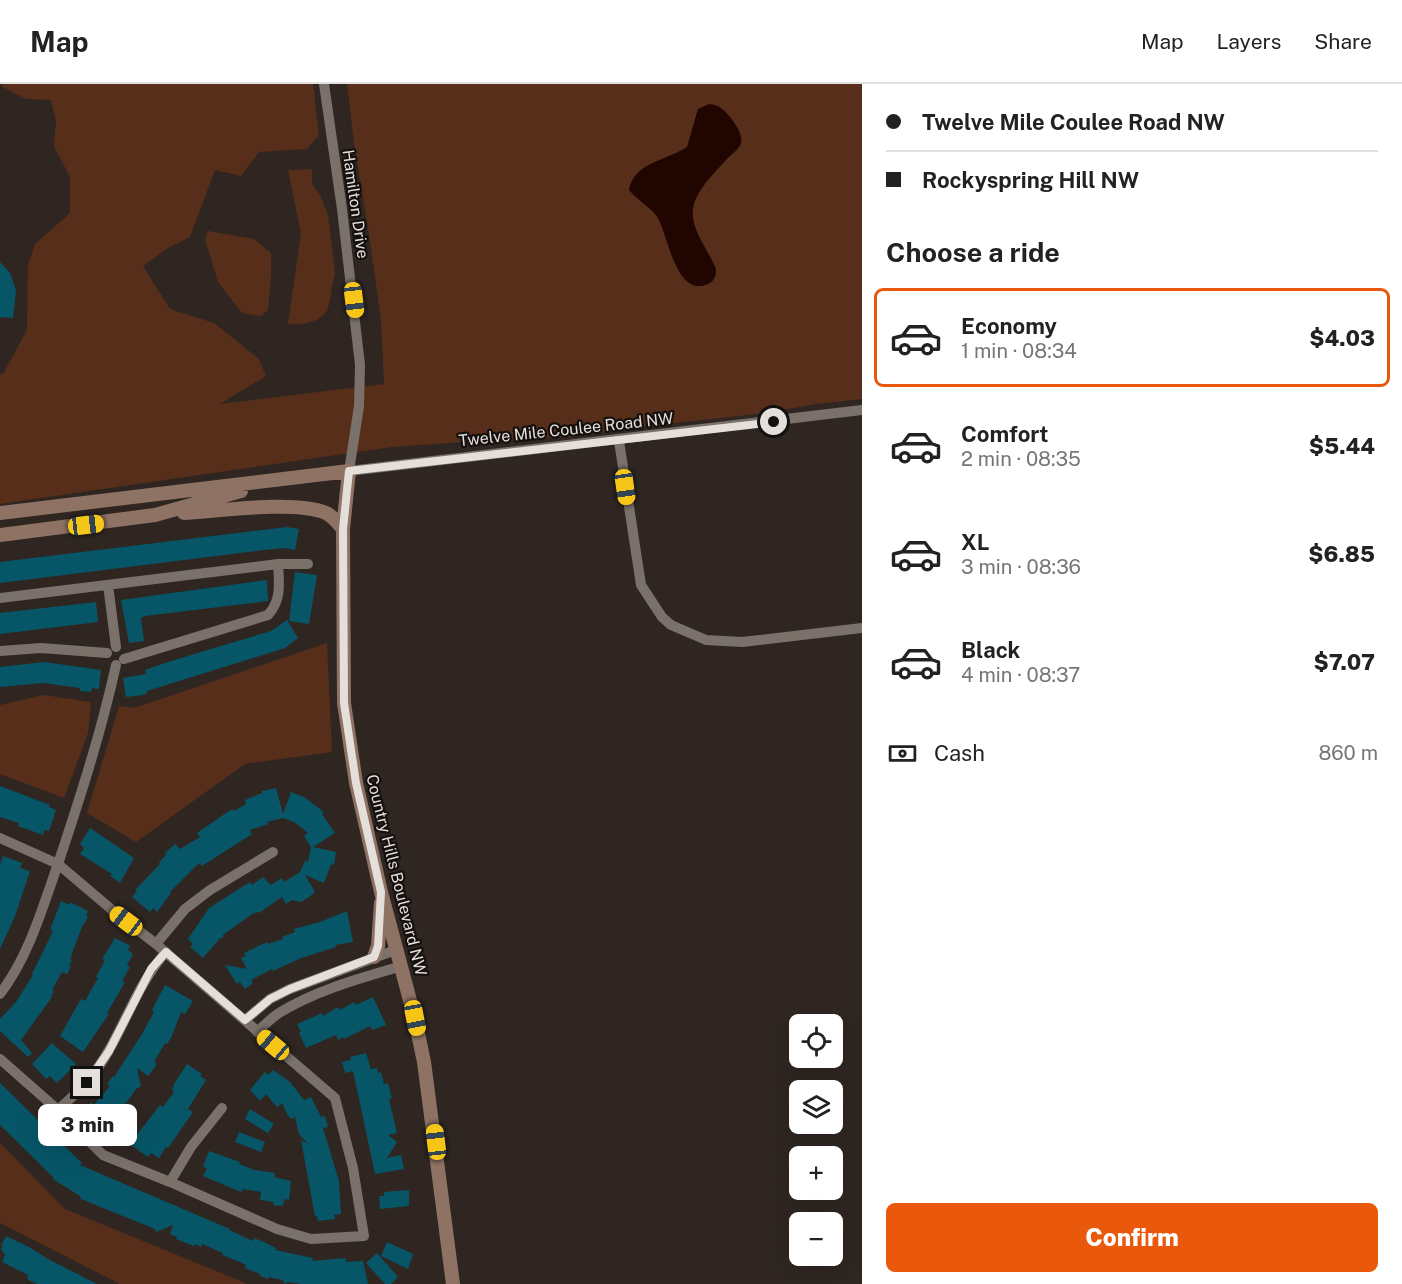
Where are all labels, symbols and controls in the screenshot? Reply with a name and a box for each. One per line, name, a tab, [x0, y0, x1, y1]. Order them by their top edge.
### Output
text: Map	[30, 25, 89, 58]
text: Map	[1141, 29, 1184, 54]
text: Layers	[1217, 29, 1281, 54]
text: Share	[1314, 29, 1372, 54]
text: Twelve Mile Coulee Road NW	[922, 109, 1225, 135]
street label: Hamilton Drive	[338, 148, 373, 260]
text: Rockyspring Hill NW	[922, 167, 1139, 193]
text: Choose a ride	[886, 236, 1060, 268]
car	[343, 281, 365, 319]
icon: car	[889, 311, 943, 365]
text: Economy	[961, 313, 1057, 339]
text: $4.03	[1309, 325, 1375, 351]
text: 1 min · 08:34	[961, 339, 1077, 363]
route start	[760, 408, 787, 435]
street label: Twelve Mile Coulee Road NW	[458, 409, 674, 450]
icon: car	[889, 419, 943, 473]
text: Comfort	[961, 421, 1048, 447]
text: $5.44	[1309, 433, 1375, 459]
text: 2 min · 08:35	[961, 447, 1081, 471]
car	[614, 468, 636, 506]
car	[67, 514, 105, 536]
icon: car	[889, 527, 943, 581]
text: XL	[961, 529, 989, 555]
text: $6.85	[1308, 541, 1375, 567]
text: 3 min · 08:36	[961, 555, 1081, 579]
icon: car	[889, 635, 943, 689]
text: Black	[961, 637, 1020, 663]
text: $7.07	[1314, 649, 1375, 675]
text: 4 min · 08:37	[961, 663, 1080, 687]
icon: cash	[886, 737, 919, 770]
text: Cash	[934, 740, 985, 766]
text: 860 m	[1318, 741, 1378, 765]
street label: Country Hills Boulevard NW	[362, 772, 431, 978]
car	[106, 903, 146, 939]
car	[403, 999, 427, 1037]
map controls	[789, 1014, 843, 1266]
button: locate	[789, 1014, 843, 1068]
car	[253, 1027, 293, 1063]
route end	[73, 1069, 100, 1096]
button: layers	[789, 1080, 843, 1134]
callout: 3 min	[38, 1104, 136, 1146]
text: 3 min	[61, 1113, 114, 1137]
car	[425, 1123, 447, 1161]
button: +	[789, 1146, 843, 1200]
button: Confirm	[886, 1203, 1378, 1272]
button: −	[789, 1212, 843, 1266]

